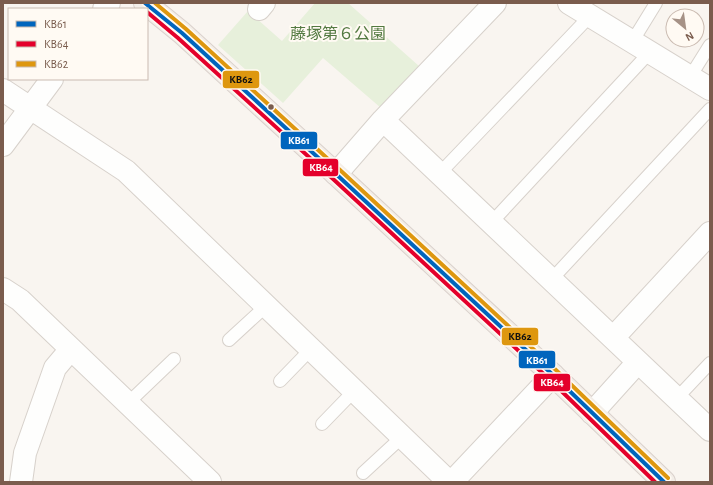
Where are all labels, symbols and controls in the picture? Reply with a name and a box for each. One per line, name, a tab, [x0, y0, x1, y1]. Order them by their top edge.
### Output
legend	[8, 8, 148, 80]
north arrow	[665, 8, 705, 48]
text: KB61	[44, 18, 67, 30]
park label: 藤塚第６公園	[290, 25, 386, 42]
text: N	[684, 30, 696, 43]
text: KB64	[44, 38, 69, 50]
text: KB62	[44, 58, 69, 70]
line badge: KB62	[222, 70, 260, 89]
text: KB62	[229, 74, 253, 85]
unlabelled marker	[266, 102, 276, 112]
line badge: KB61	[280, 131, 318, 150]
text: KB61	[288, 135, 310, 146]
line badge: KB64	[302, 158, 339, 177]
text: KB64	[309, 162, 333, 173]
line badge: KB62	[501, 327, 539, 346]
text: KB62	[508, 331, 532, 342]
line badge: KB61	[518, 350, 556, 369]
text: KB61	[526, 355, 548, 366]
line badge: KB64	[533, 373, 571, 392]
text: KB64	[540, 377, 564, 388]

